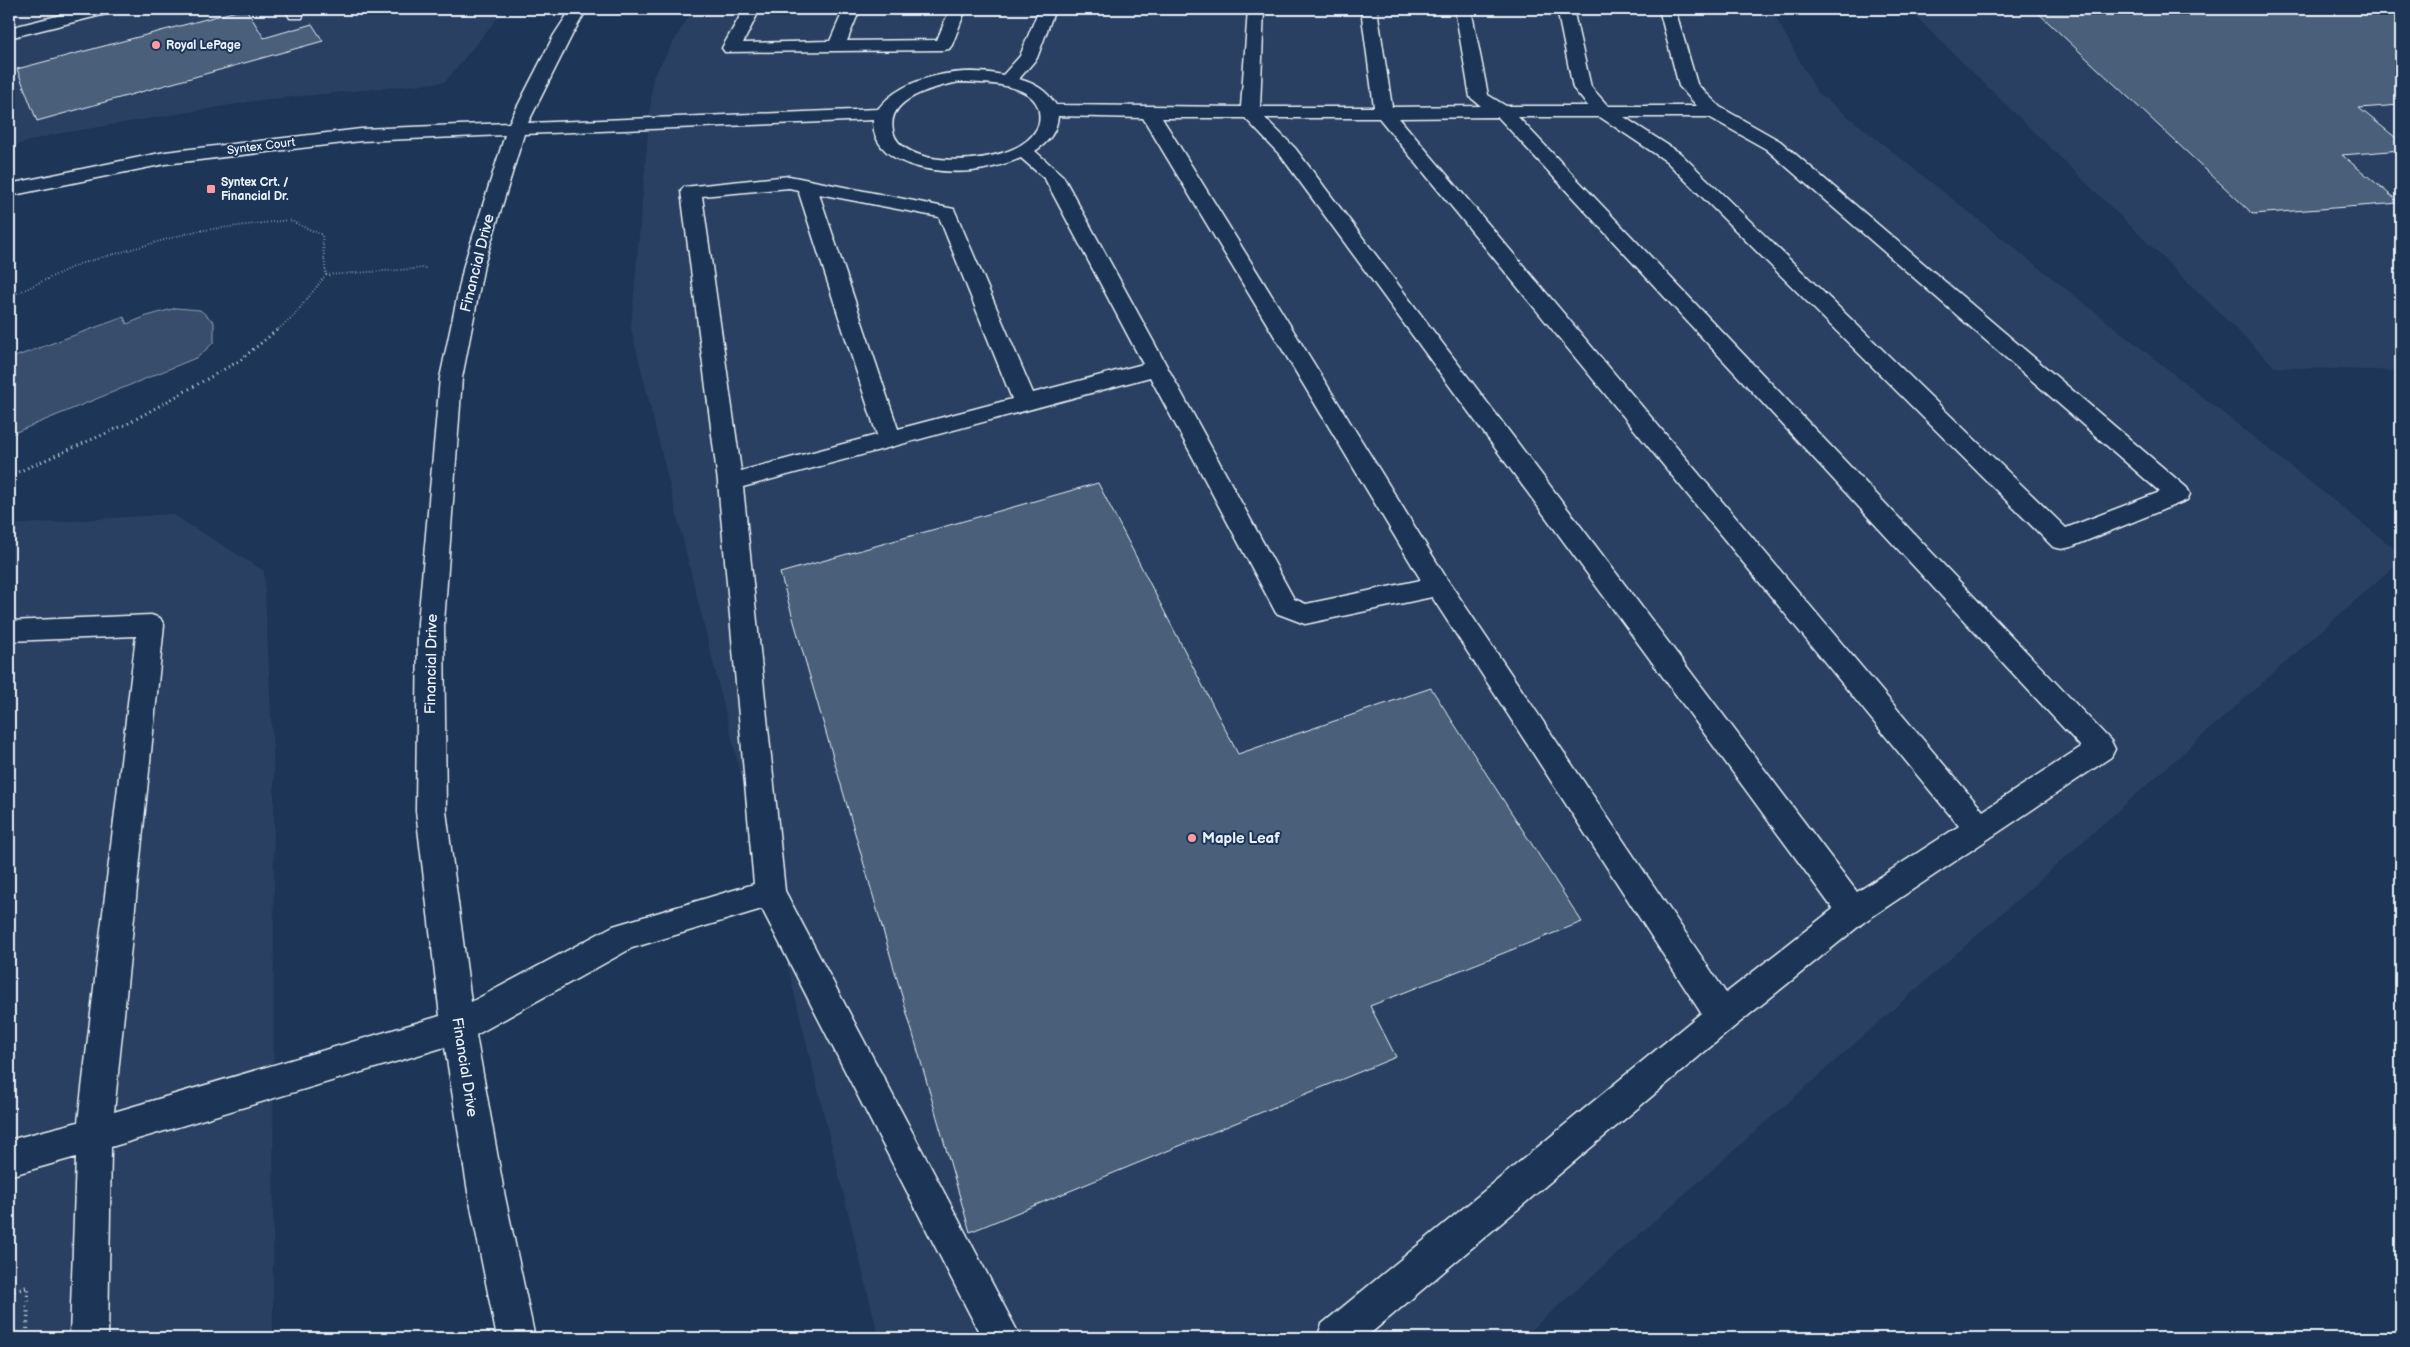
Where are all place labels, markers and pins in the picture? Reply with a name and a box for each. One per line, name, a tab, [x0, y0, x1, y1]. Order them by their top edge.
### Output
place label: Royal LePage	[166, 38, 241, 53]
marker: Royal LePage	[150, 39, 162, 51]
place label: Syntex Crt. / Financial Dr.	[221, 175, 289, 204]
marker: Syntex Crt. / Financial Dr.	[205, 183, 217, 195]
place label: Maple Leaf	[1202, 829, 1280, 848]
marker: Maple Leaf	[1186, 832, 1198, 844]

